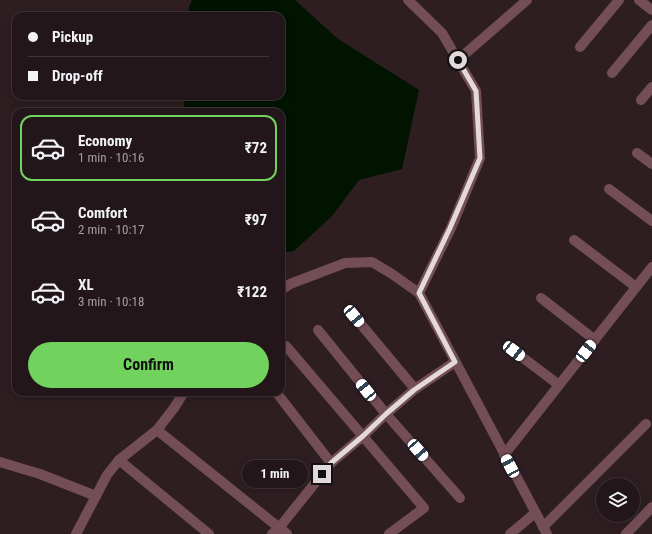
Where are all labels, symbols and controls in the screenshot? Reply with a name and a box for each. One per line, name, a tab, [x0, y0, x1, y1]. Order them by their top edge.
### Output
text: Pickup	[52, 28, 93, 46]
route start	[449, 51, 467, 69]
text: Drop-off	[52, 67, 103, 85]
icon: car	[30, 130, 66, 166]
text: Economy	[78, 132, 132, 150]
text: ₹72	[245, 139, 267, 157]
text: 1 min · 10:16	[78, 150, 144, 165]
icon: car	[30, 202, 66, 238]
text: Comfort	[78, 204, 127, 222]
text: ₹97	[245, 211, 267, 229]
text: 2 min · 10:17	[78, 222, 144, 237]
icon: car	[30, 274, 66, 310]
text: XL	[78, 276, 94, 294]
text: ₹122	[237, 283, 267, 301]
text: 3 min · 10:18	[78, 294, 144, 309]
car	[342, 303, 366, 329]
car	[574, 338, 598, 364]
car	[501, 339, 527, 363]
button: Confirm	[28, 342, 269, 388]
car	[354, 377, 378, 403]
car	[406, 437, 430, 463]
car	[499, 453, 521, 479]
callout: 1 min	[242, 460, 308, 488]
route end	[313, 465, 331, 483]
text: 1 min	[261, 466, 289, 481]
map controls	[596, 478, 640, 522]
button: layers	[596, 478, 640, 522]

